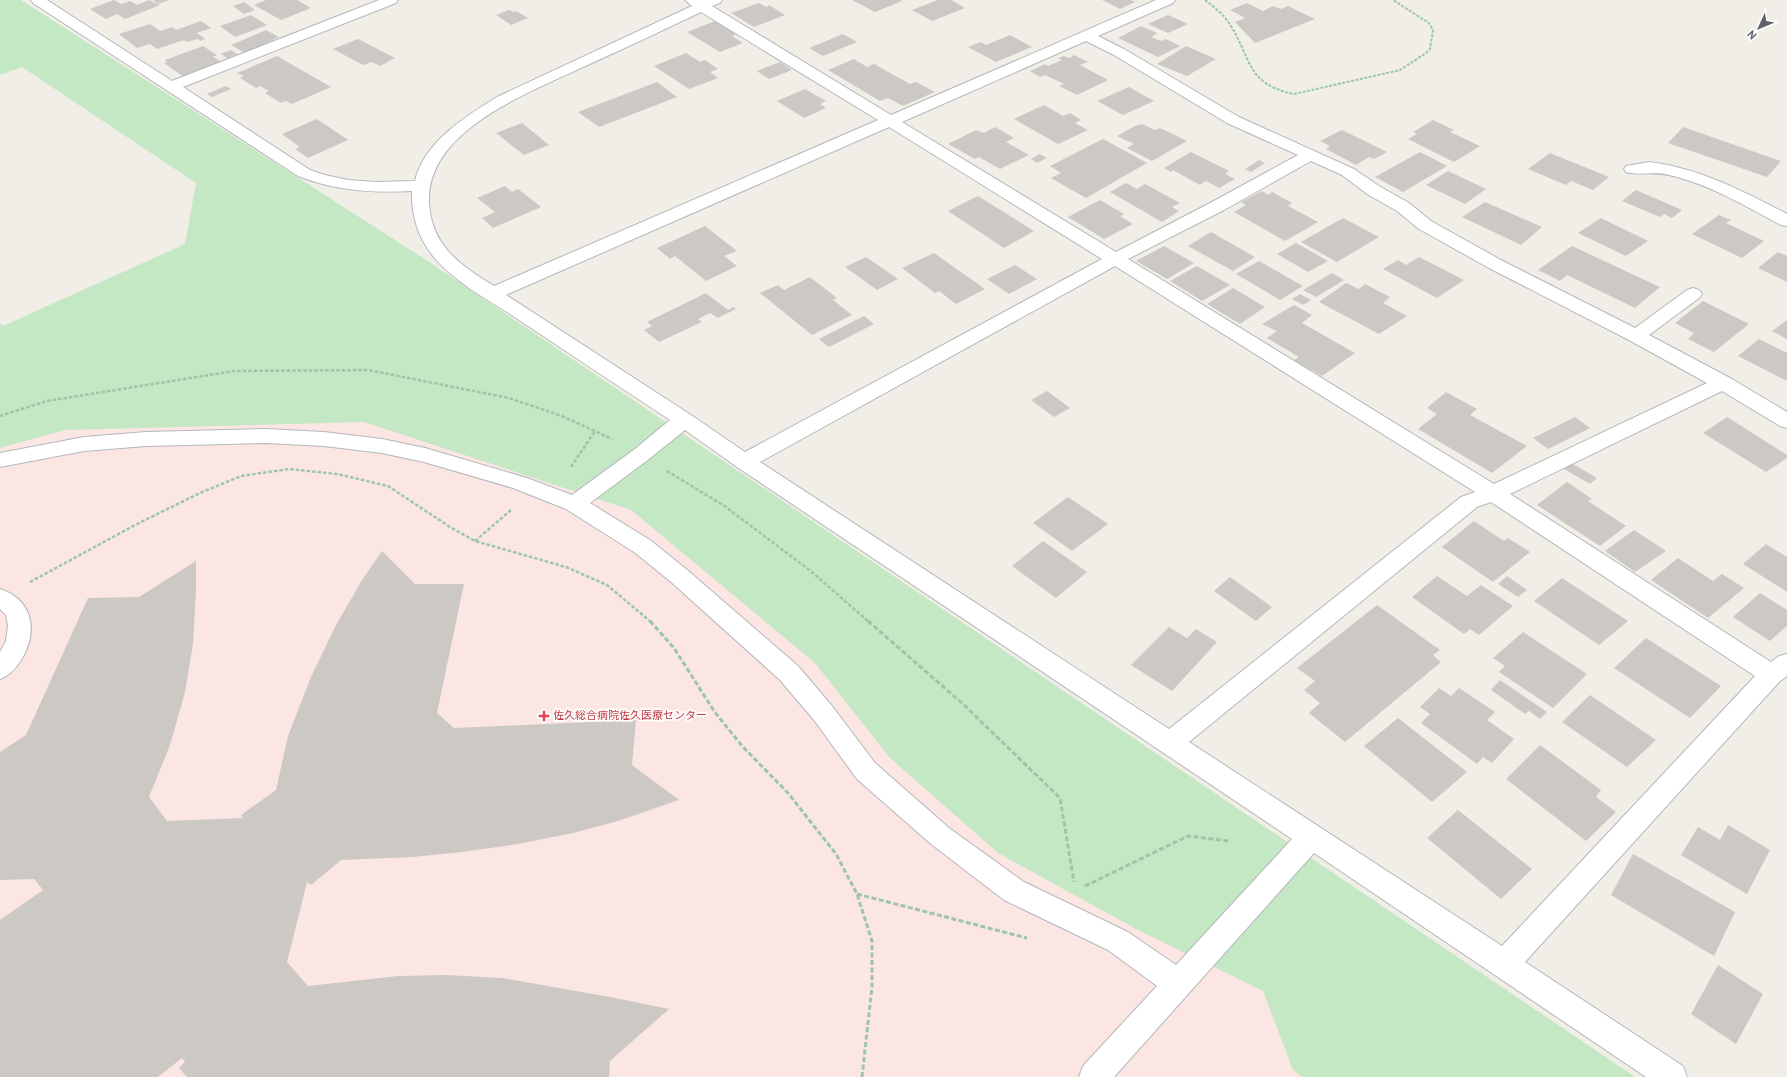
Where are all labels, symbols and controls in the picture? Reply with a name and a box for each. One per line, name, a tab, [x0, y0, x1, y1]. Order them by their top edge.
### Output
north arrow	[1739, 8, 1779, 48]
text: N	[1745, 27, 1760, 42]
place label: 佐久総合病院佐久医療センター	[553, 709, 707, 723]
marker: 佐久総合病院佐久医療センター	[538, 710, 550, 722]

